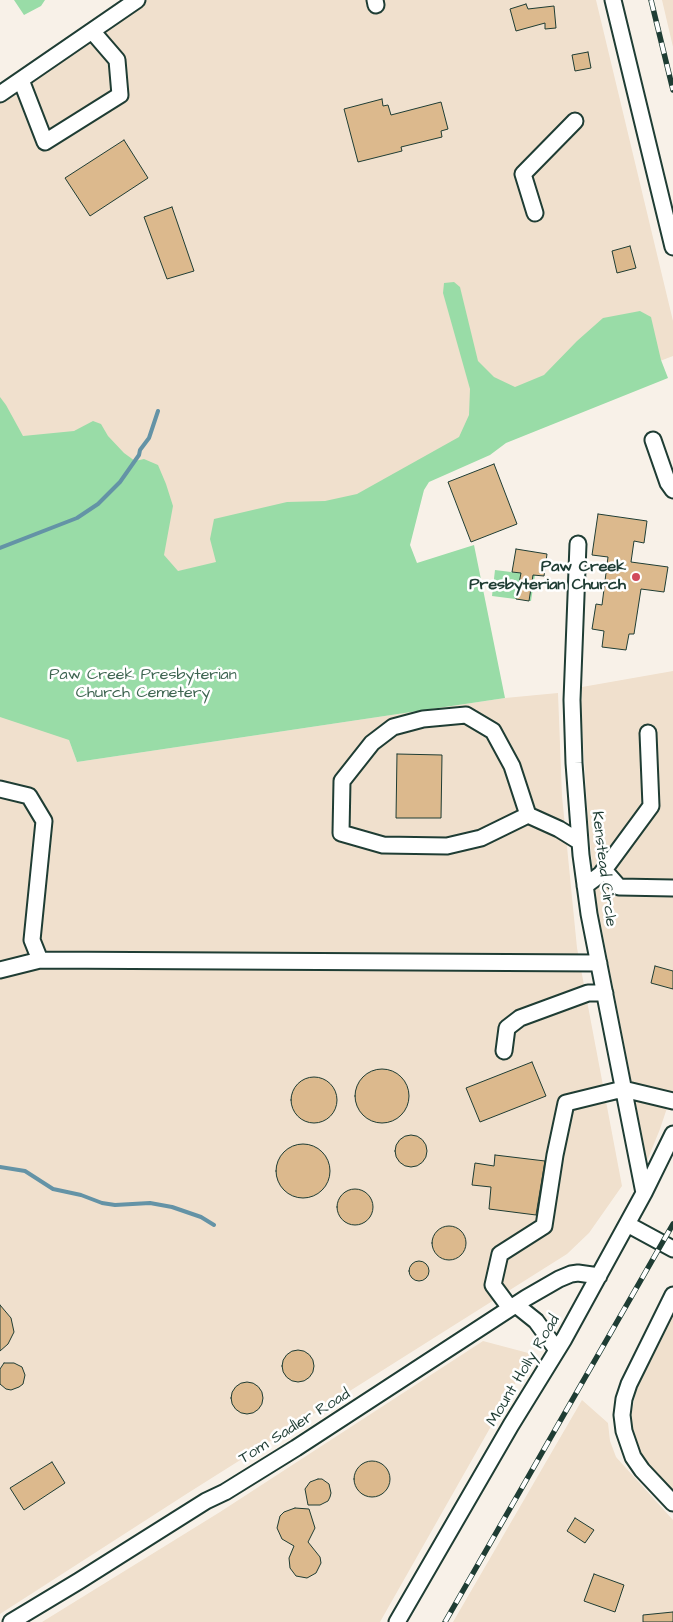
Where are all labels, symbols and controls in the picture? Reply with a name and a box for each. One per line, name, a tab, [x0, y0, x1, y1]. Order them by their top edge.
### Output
place label: Paw Creek Presbyterian Church	[469, 558, 626, 596]
marker: Paw Creek Presbyterian Church	[630, 571, 642, 583]
park label: Paw Creek Presbyterian Church Cemetery	[49, 666, 237, 704]
street label: Kenstead Circle	[586, 810, 620, 928]
street label: Mount Holly Road	[483, 1312, 565, 1430]
street label: Tom Sadler Road	[236, 1385, 354, 1469]

